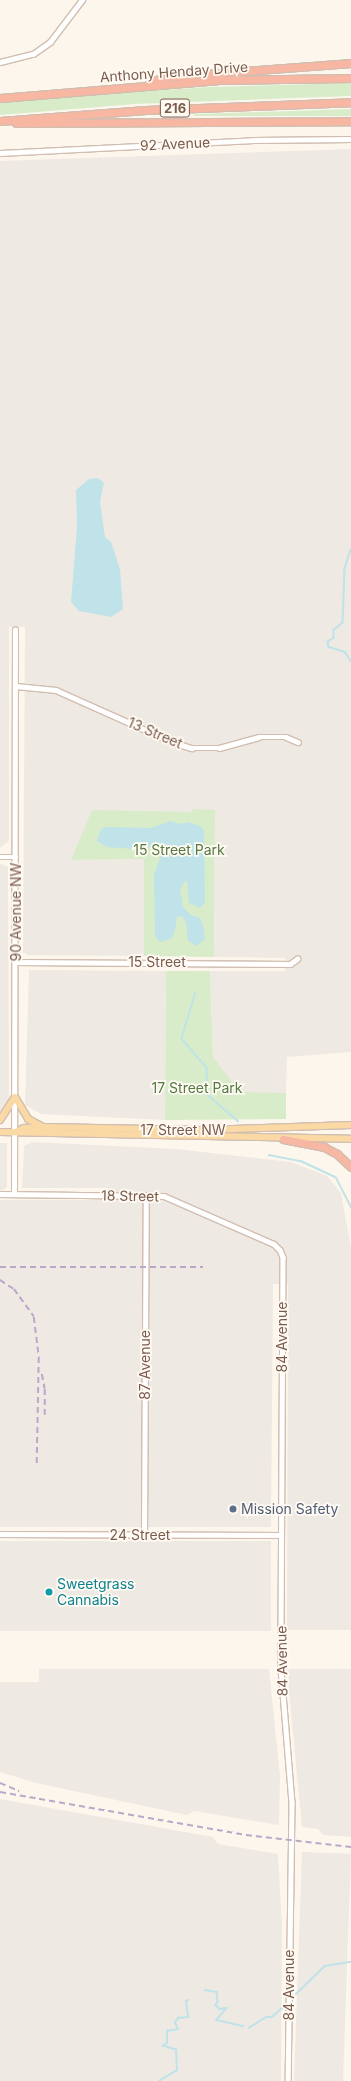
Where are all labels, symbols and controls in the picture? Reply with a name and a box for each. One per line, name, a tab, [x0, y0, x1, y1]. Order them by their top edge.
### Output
street label: Anthony Henday Drive	[99, 58, 249, 86]
road number: 216	[159, 97, 191, 119]
street label: 92 Avenue	[139, 134, 211, 154]
street label: 13 Street	[125, 714, 185, 752]
park label: 15 Street Park	[133, 842, 225, 858]
street label: 90 Avenue NW	[8, 863, 24, 961]
street label: 15 Street	[128, 954, 186, 970]
park label: 17 Street Park	[152, 1080, 242, 1096]
street label: 17 Street NW	[140, 1122, 226, 1138]
street label: 18 Street	[101, 1187, 159, 1205]
street label: 84 Avenue	[274, 1302, 290, 1372]
street label: 87 Avenue	[137, 1330, 153, 1400]
place label: Mission Safety	[241, 1501, 338, 1517]
marker: Mission Safety	[228, 1504, 238, 1514]
street label: 24 Street	[110, 1527, 170, 1543]
place label: Sweetgrass Cannabis	[57, 1576, 134, 1608]
marker: Sweetgrass Cannabis	[44, 1587, 54, 1597]
street label: 84 Avenue	[273, 1625, 291, 1697]
street label: 84 Avenue	[281, 1950, 297, 2020]

